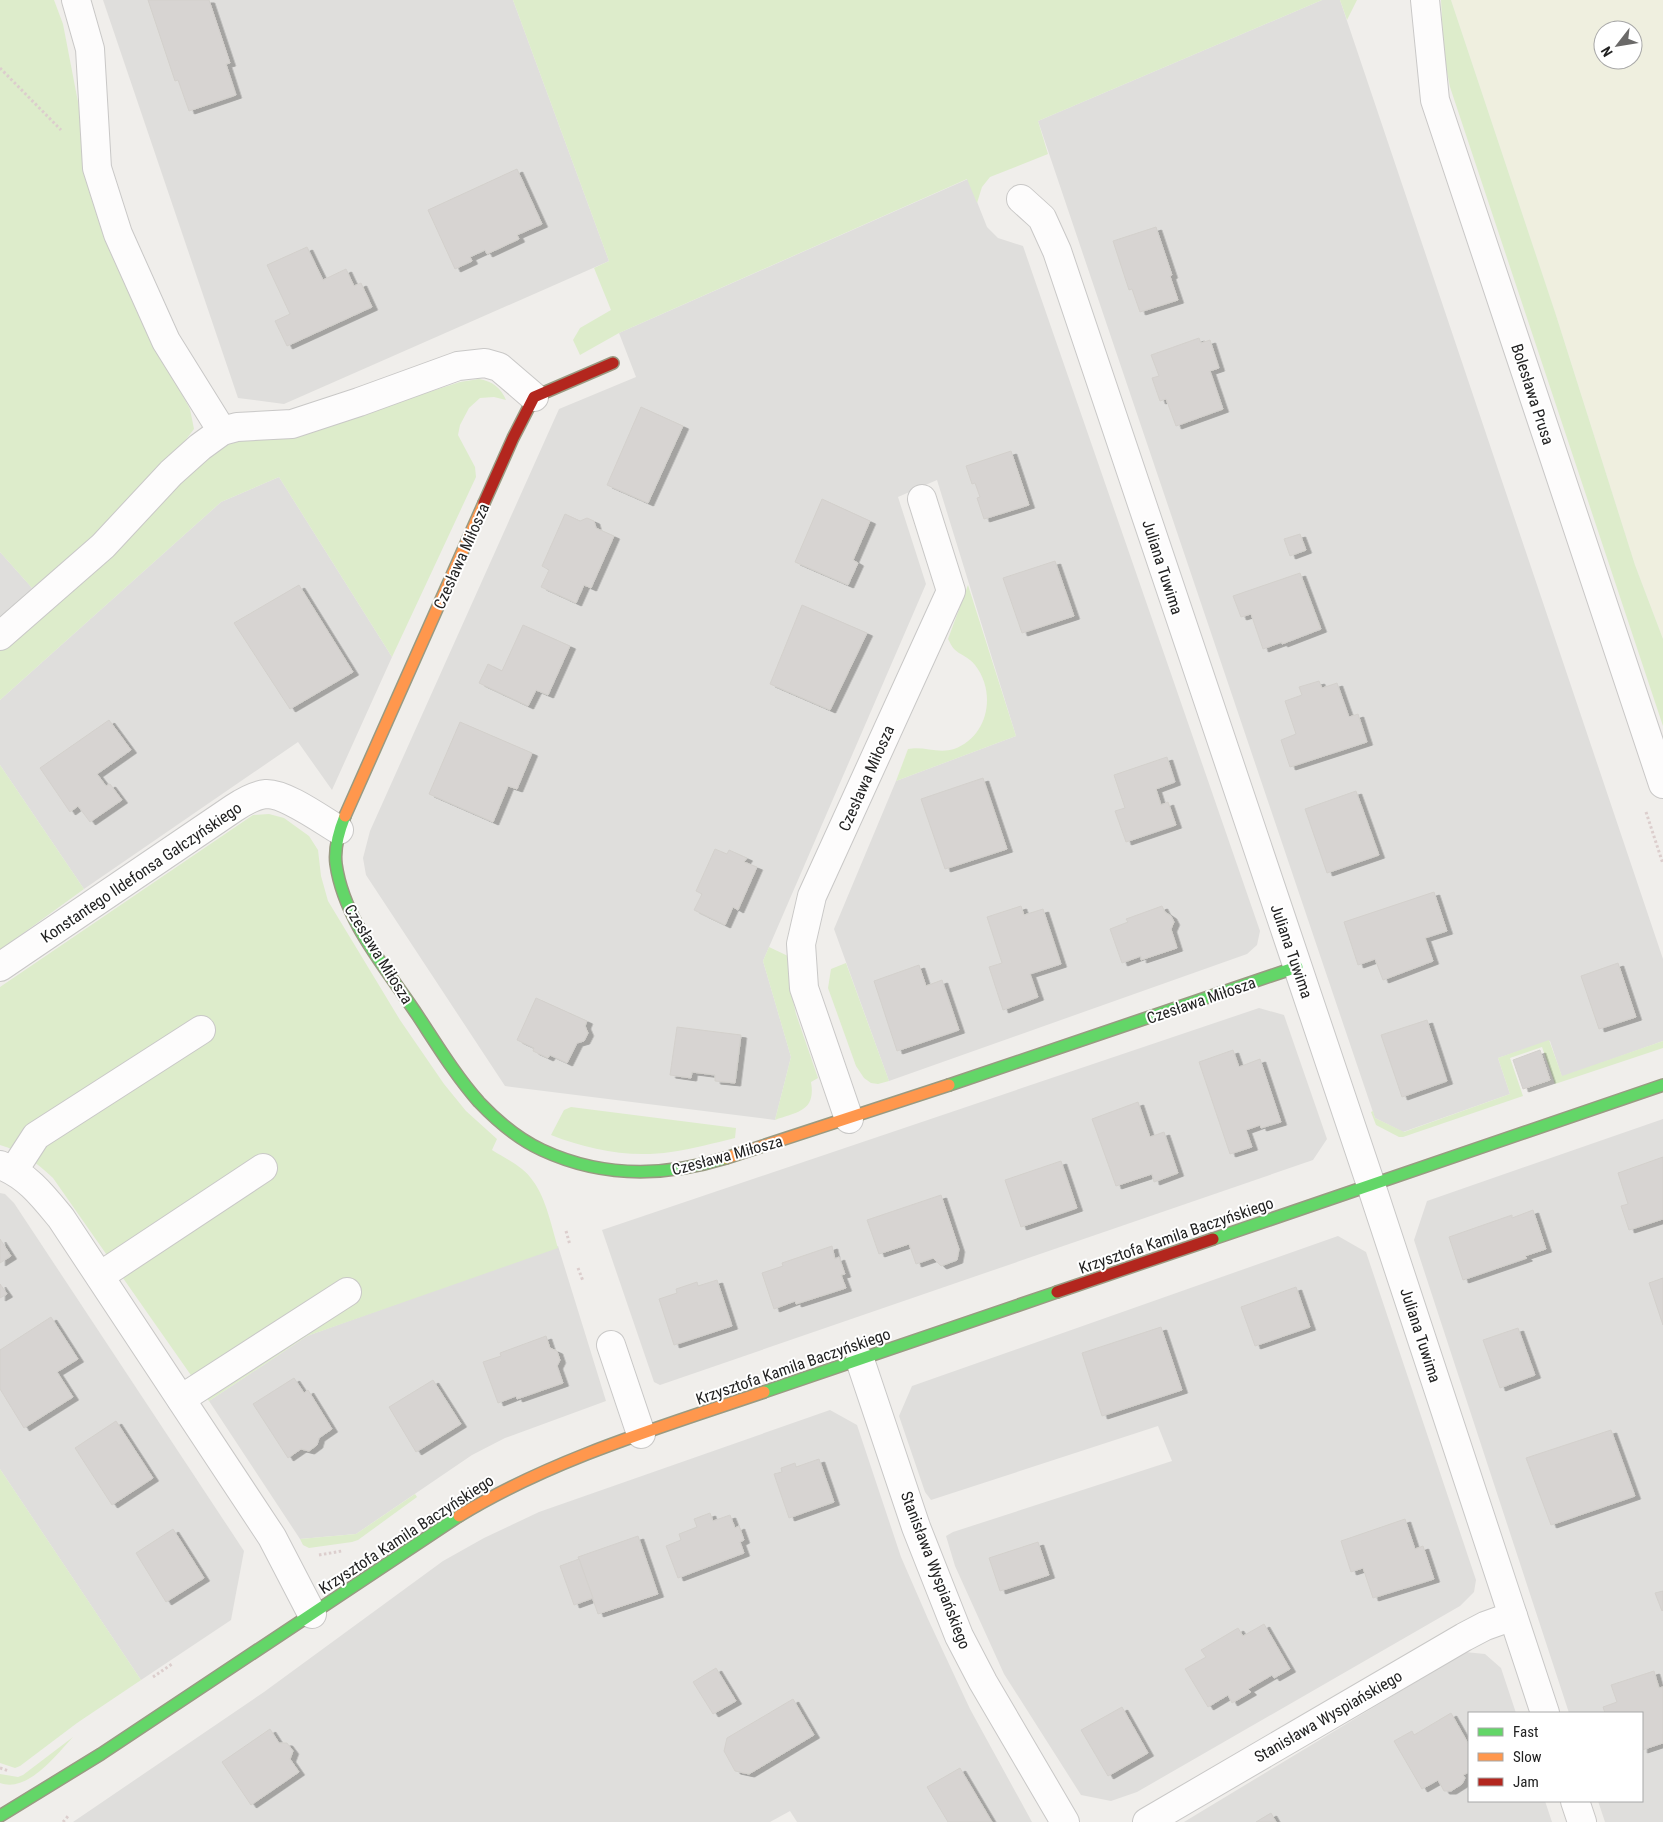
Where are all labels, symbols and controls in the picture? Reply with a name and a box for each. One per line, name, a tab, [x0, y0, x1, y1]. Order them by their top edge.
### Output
north arrow	[1593, 20, 1643, 70]
text: N	[1598, 44, 1616, 59]
street label: Bolesława Prusa	[1507, 341, 1558, 447]
street label: Czesława Miłosza	[430, 500, 493, 612]
street label: Juliana Tuwima	[1138, 517, 1187, 617]
street label: Czesława Miłosza	[835, 722, 898, 834]
street label: Konstantego Ildefonsa Gałczyńskiego	[37, 798, 245, 947]
street label: Czesława Miłosza	[340, 901, 417, 1008]
street label: Juliana Tuwima	[1267, 902, 1317, 1001]
street label: Czesława Miłosza	[1144, 973, 1258, 1028]
street label: Czesława Miłosza	[670, 1132, 785, 1179]
street label: Krzysztofa Kamila Baczyńskiego	[1076, 1193, 1276, 1278]
street label: Juliana Tuwima	[1396, 1285, 1445, 1385]
street label: Krzysztofa Kamila Baczyńskiego	[693, 1324, 893, 1409]
street label: Krzysztofa Kamila Baczyńskiego	[315, 1471, 497, 1598]
street label: Stanisława Wyspiańskiego	[897, 1489, 974, 1652]
street label: Stanisława Wyspiańskiego	[1251, 1666, 1406, 1767]
legend	[1468, 1712, 1643, 1802]
text: Fast	[1513, 1723, 1538, 1741]
text: Slow	[1513, 1748, 1542, 1766]
text: Jam	[1513, 1773, 1539, 1791]

